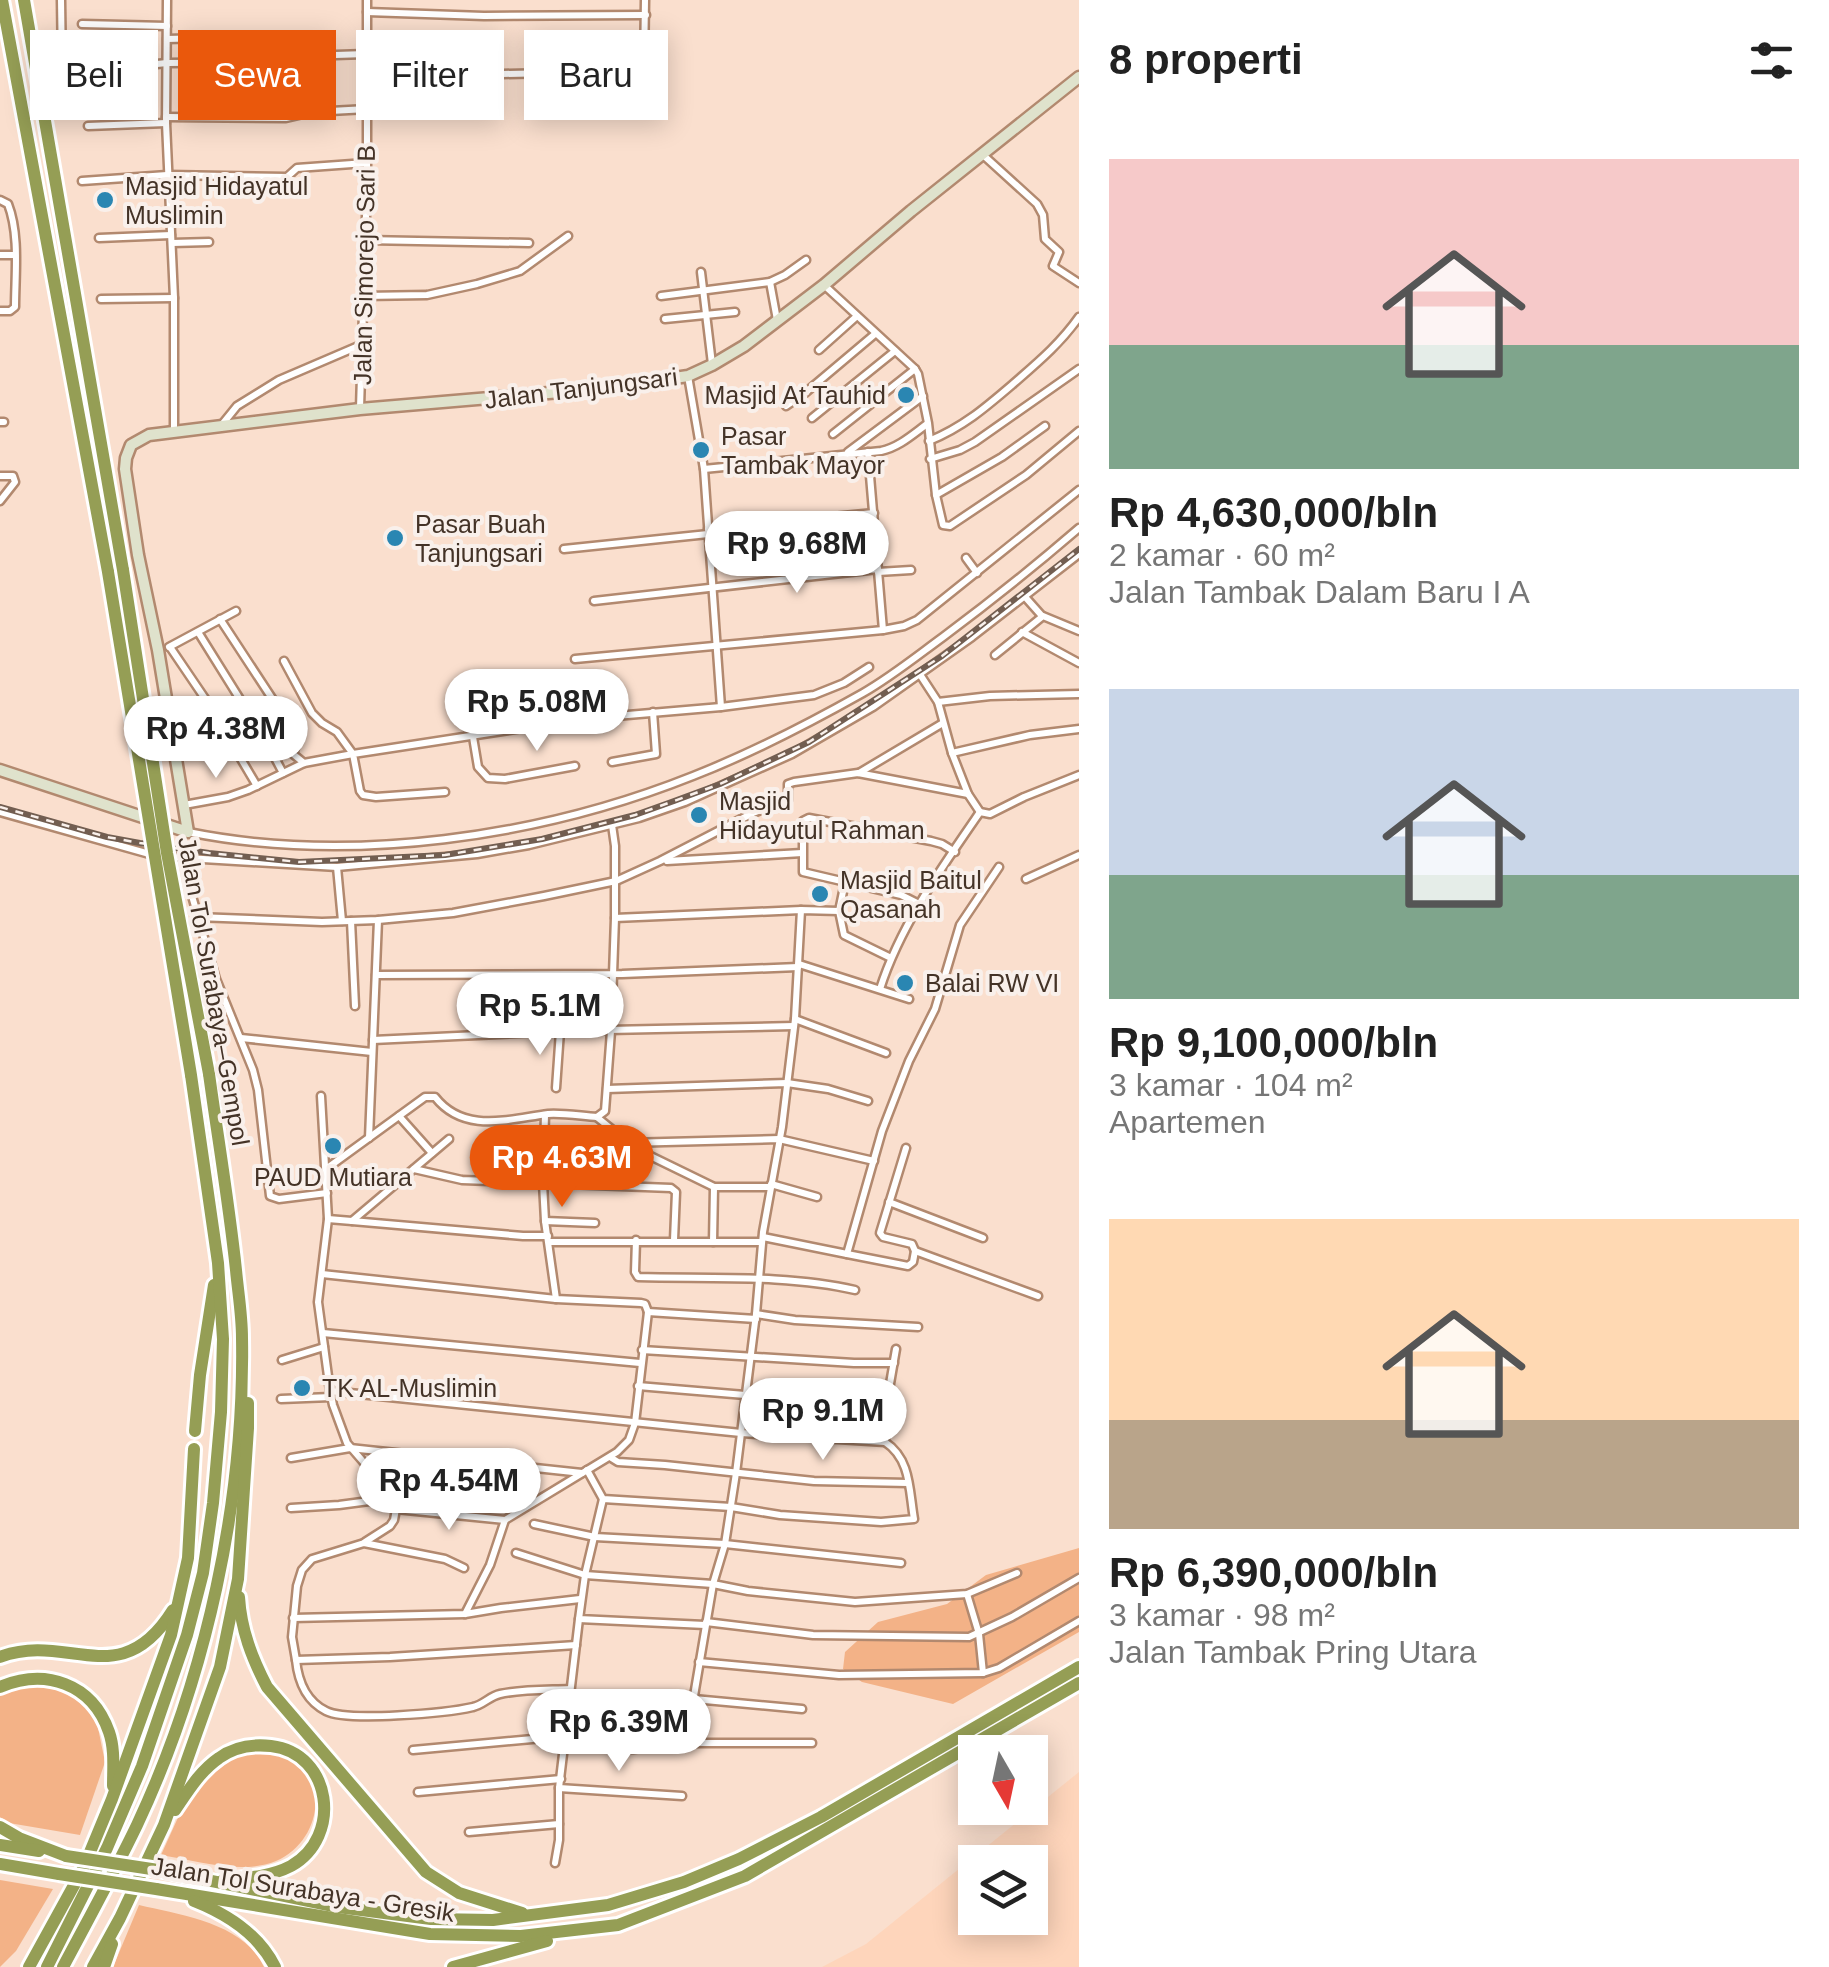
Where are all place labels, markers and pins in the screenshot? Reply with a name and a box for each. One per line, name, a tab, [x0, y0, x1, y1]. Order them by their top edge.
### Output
place label: Masjid Hidayatul Muslimin	[125, 172, 308, 229]
marker: Masjid Hidayatul Muslimin	[94, 189, 116, 211]
place label: Masjid At Tauhid	[704, 381, 886, 409]
marker: Masjid At Tauhid	[895, 384, 917, 406]
place label: Pasar Tambak Mayor	[721, 422, 885, 479]
marker: Pasar Tambak Mayor	[690, 439, 712, 461]
place label: Pasar Buah Tanjungsari	[415, 510, 546, 567]
pin: Rp 9.68M	[694, 511, 900, 596]
marker: Pasar Buah Tanjungsari	[384, 527, 406, 549]
pin: Rp 5.08M	[434, 669, 640, 754]
pin: Rp 4.38M	[113, 696, 319, 781]
place label: Masjid Hidayutul Rahman	[719, 787, 925, 844]
marker: Masjid Hidayutul Rahman	[688, 804, 710, 826]
place label: Masjid Baitul Qasanah	[840, 866, 982, 923]
marker: Masjid Baitul Qasanah	[809, 883, 831, 905]
place label: Balai RW VI	[925, 969, 1059, 997]
marker: Balai RW VI	[894, 972, 916, 994]
pin: Rp 5.1M	[448, 973, 632, 1058]
pin: Rp 4.63M	[459, 1125, 665, 1210]
marker: PAUD Mutiara	[322, 1135, 344, 1157]
place label: PAUD Mutiara	[254, 1163, 412, 1191]
place label: TK AL-Muslimin	[322, 1374, 497, 1402]
marker: TK AL-Muslimin	[291, 1377, 313, 1399]
pin: Rp 9.1M	[731, 1378, 915, 1463]
pin: Rp 4.54M	[346, 1448, 552, 1533]
pin: Rp 6.39M	[516, 1689, 722, 1774]

